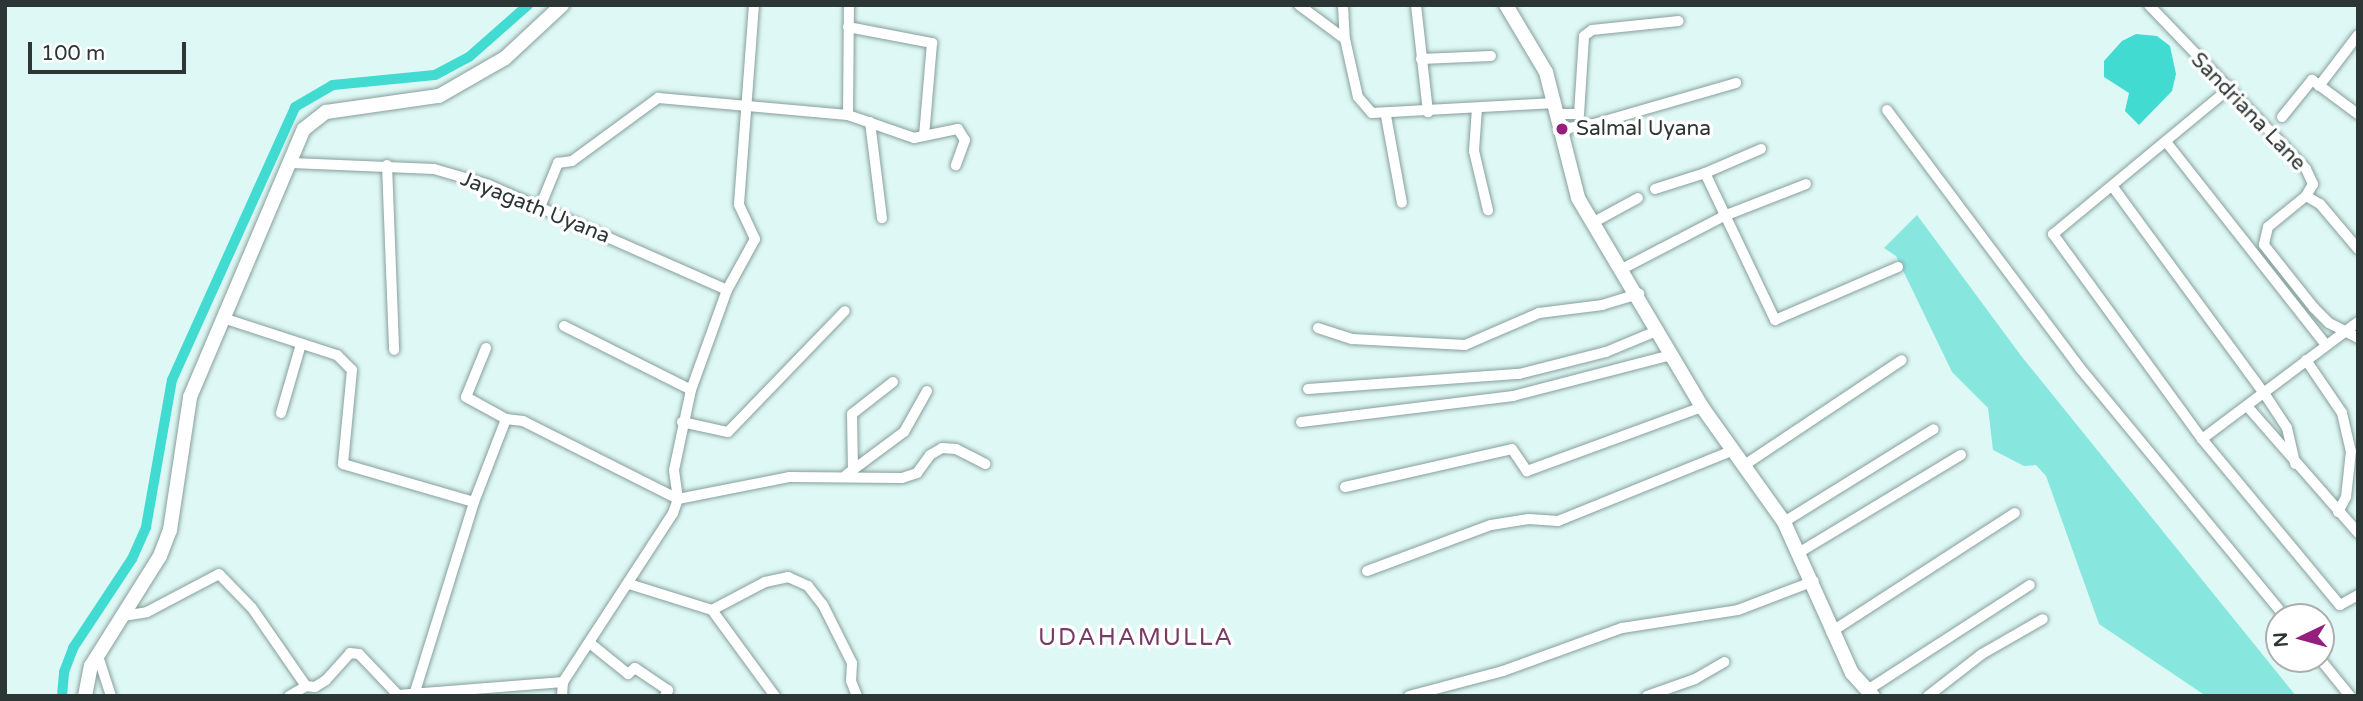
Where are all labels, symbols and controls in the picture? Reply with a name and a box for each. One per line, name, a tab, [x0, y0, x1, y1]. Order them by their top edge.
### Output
scale bar	[32, 28, 189, 72]
text: 100 m	[41, 41, 105, 66]
street label: Sandriana Lane	[2185, 48, 2311, 176]
place label: Salmal Uyana	[1576, 116, 1711, 142]
marker: Salmal Uyana	[1554, 121, 1570, 137]
street label: Jayagath Uyana	[457, 167, 613, 249]
north arrow	[2265, 603, 2335, 673]
district label: UDAHAMULLA	[1039, 624, 1233, 652]
text: N	[2269, 631, 2293, 648]

